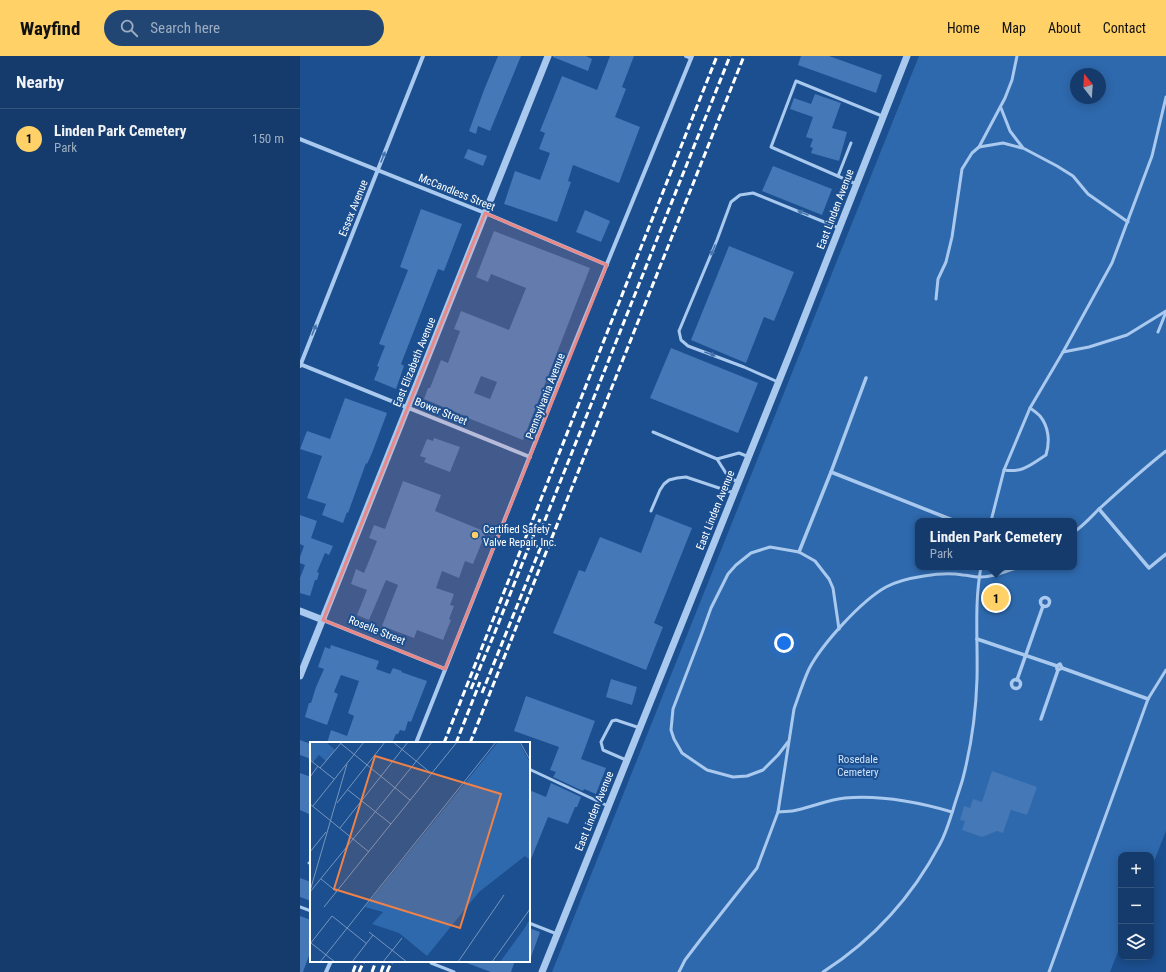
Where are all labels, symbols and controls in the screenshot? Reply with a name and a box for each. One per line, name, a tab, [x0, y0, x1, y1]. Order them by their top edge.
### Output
search box	[104, 10, 384, 46]
text: Wayfind	[20, 17, 80, 40]
icon: search	[118, 17, 140, 39]
text: Search here	[150, 19, 220, 37]
text: Home	[947, 20, 980, 36]
text: Map	[1002, 20, 1026, 36]
text: About	[1048, 20, 1081, 36]
text: Contact	[1103, 20, 1146, 36]
north arrow	[1070, 68, 1106, 104]
text: Nearby	[16, 72, 64, 92]
text: Linden Park Cemetery	[54, 122, 186, 140]
text: 1	[26, 131, 32, 146]
text: 150 m	[252, 131, 284, 146]
text: Park	[54, 140, 77, 155]
one-way arrow	[380, 151, 386, 162]
street label: East Linden Avenue	[814, 167, 857, 251]
street label: McCandless Street	[417, 171, 497, 214]
street label: Essex Avenue	[336, 178, 371, 238]
one-way arrow	[797, 210, 809, 216]
one-way arrow	[710, 245, 716, 256]
street label: East Elizabeth Avenue	[391, 315, 438, 409]
one-way arrow	[312, 323, 318, 335]
street label: Pennsylvania Avenue	[523, 351, 568, 441]
one-way arrow	[704, 352, 716, 358]
street label: Bower Street	[413, 395, 469, 428]
street label: East Linden Avenue	[694, 468, 737, 552]
popup	[915, 518, 1077, 570]
place label: Certified Safety Valve Repair, Inc.	[483, 523, 557, 549]
text: Linden Park Cemetery	[930, 528, 1062, 546]
marker: Certified Safety Valve Repair, Inc.	[470, 530, 480, 540]
text: Park	[930, 546, 953, 561]
pin: 1	[983, 583, 1009, 613]
street label: Roselle Street	[347, 613, 407, 648]
your location	[774, 633, 794, 653]
inset map	[310, 742, 530, 962]
park label: Rosedale Cemetery	[837, 753, 879, 779]
street label: East Linden Avenue	[573, 769, 616, 853]
map controls	[1118, 852, 1154, 960]
button: +	[1118, 852, 1154, 888]
button: −	[1118, 888, 1154, 924]
button: layers	[1118, 924, 1154, 960]

